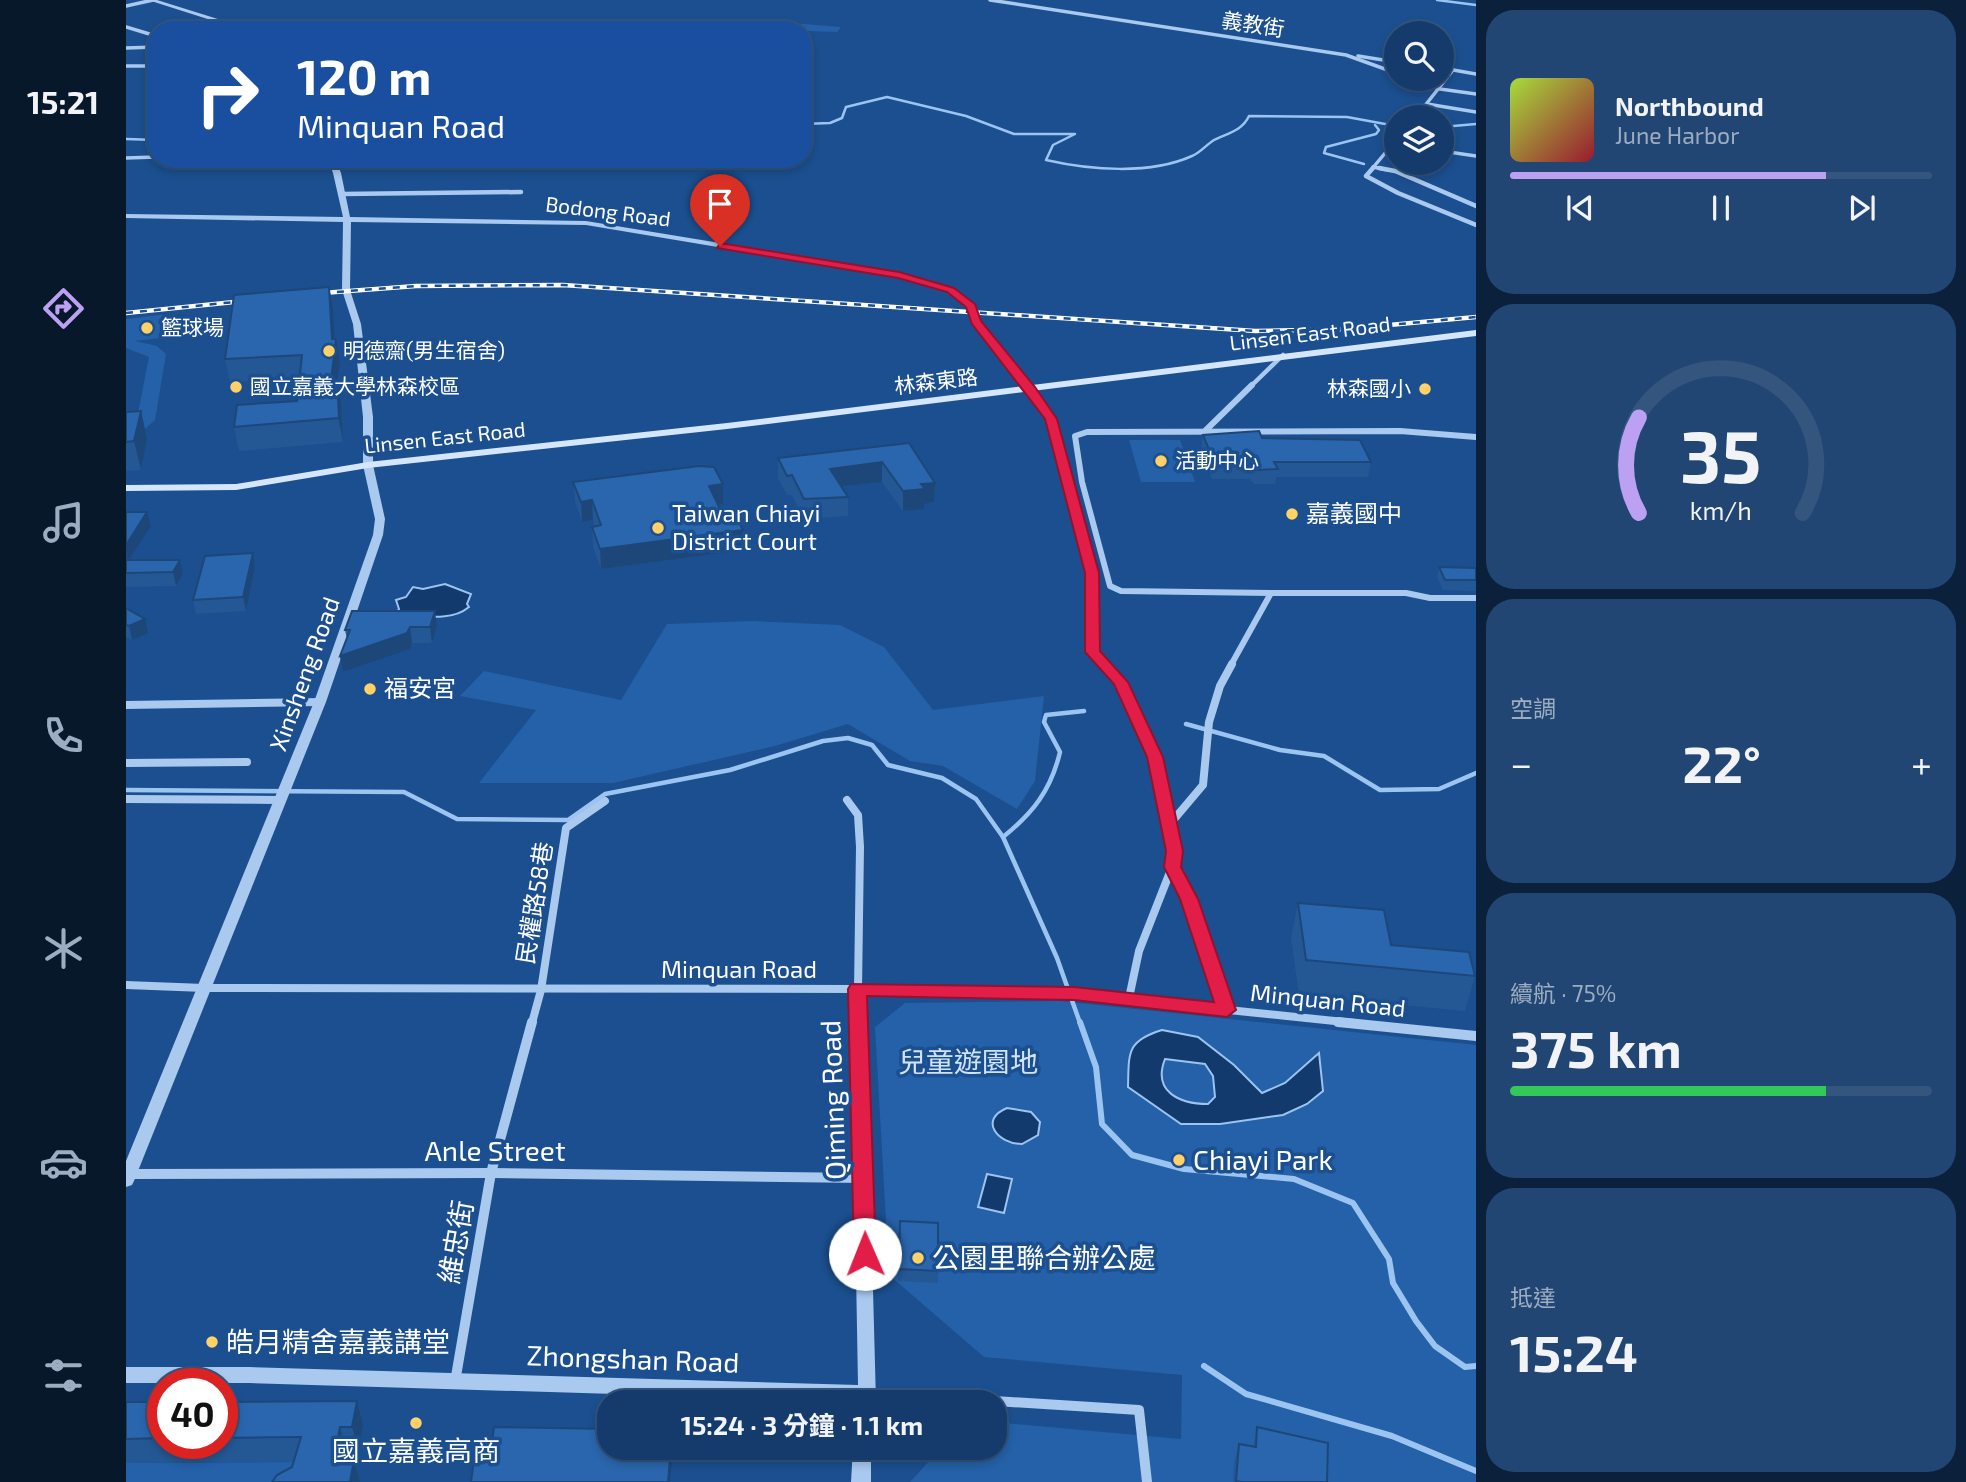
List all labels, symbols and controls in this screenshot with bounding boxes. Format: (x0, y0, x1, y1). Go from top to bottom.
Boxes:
street label: 義教街 (1220, 6, 1286, 41)
map controls (1384, 21, 1454, 175)
button: search (1384, 21, 1454, 91)
text: 120 m (297, 46, 431, 105)
icon: right (182, 49, 273, 140)
text: 15:21 (27, 82, 99, 120)
text: Northbound (1615, 90, 1764, 121)
button: layers (1384, 105, 1454, 175)
text: Minquan Road (297, 106, 505, 144)
text: June Harbor (1615, 121, 1739, 149)
pin (690, 174, 750, 246)
icon: arrive (701, 185, 739, 223)
icon: previous (1561, 189, 1599, 227)
icon: pause (1702, 189, 1740, 227)
icon: next (1843, 189, 1881, 227)
street label: Bodong Road (544, 190, 672, 231)
icon: directions (39, 284, 88, 333)
street label: Linsen East Road (1228, 310, 1392, 355)
place label: 籃球場 (161, 314, 224, 339)
marker: 籃球場 (139, 320, 155, 336)
place label: 明德齋(男生宿舍) (343, 337, 505, 362)
marker: 明德齋(男生宿舍) (321, 343, 337, 359)
street label: 林森東路 (893, 363, 979, 398)
place label: 國立嘉義大學林森校區 (250, 373, 460, 398)
place label: 林森國小 (1327, 375, 1411, 400)
marker: 國立嘉義大學林森校區 (228, 379, 244, 395)
marker: 林森國小 (1417, 381, 1433, 397)
text: 35 (1680, 410, 1762, 498)
street label: Linsen East Road (363, 416, 527, 457)
place label: 活動中心 (1175, 447, 1259, 472)
marker: 活動中心 (1153, 453, 1169, 469)
text: km/h (1690, 494, 1752, 524)
icon: music (39, 498, 88, 547)
place label: Taiwan Chiayi District Court (672, 498, 820, 555)
place label: 嘉義國中 (1306, 498, 1402, 527)
marker: 嘉義國中 (1284, 506, 1300, 522)
marker: Taiwan Chiayi District Court (650, 520, 666, 536)
street label: Xinsheng Road (262, 593, 345, 754)
place label: 福安宮 (384, 673, 456, 702)
marker: 福安宮 (362, 681, 378, 697)
text: 空調 (1510, 694, 1556, 722)
icon: phone (39, 711, 88, 760)
text: 22° (1682, 731, 1761, 793)
text: − (1510, 740, 1532, 786)
text: + (1911, 740, 1932, 786)
street label: 民權路58巷 (510, 840, 557, 966)
icon: climate (39, 924, 88, 973)
street label: Minquan Road (661, 954, 817, 983)
street label: Minquan Road (1249, 977, 1407, 1022)
text: 續航 · 75% (1510, 979, 1616, 1007)
text: 375 km (1510, 1016, 1682, 1078)
street label: Qiming Road (812, 1020, 852, 1180)
park label: 兒童遊園地 (898, 1044, 1038, 1078)
street label: Anle Street (424, 1133, 566, 1167)
icon: car (39, 1138, 88, 1187)
place label: Chiayi Park (1193, 1142, 1333, 1176)
marker: Chiayi Park (1171, 1152, 1187, 1168)
street label: 維忠街 (431, 1198, 479, 1286)
position arrow (828, 1217, 902, 1291)
place label: 公園里聯合辦公處 (932, 1240, 1156, 1274)
marker: 公園里聯合辦公處 (910, 1250, 926, 1266)
text: 抵達 (1510, 1283, 1556, 1311)
text: 15:24 (1510, 1320, 1638, 1382)
place label: 皓月精舍嘉義講堂 (226, 1324, 450, 1358)
marker: 皓月精舍嘉義講堂 (204, 1334, 220, 1350)
street label: Zhongshan Road (526, 1337, 740, 1379)
icon: filters (39, 1351, 88, 1400)
speed limit sign: 40 (147, 1368, 238, 1459)
text: 15:24 · 3 分鐘 · 1.1 km (681, 1409, 923, 1440)
marker: 國立嘉義高商 (408, 1415, 424, 1431)
place label: 國立嘉義高商 (332, 1433, 500, 1467)

